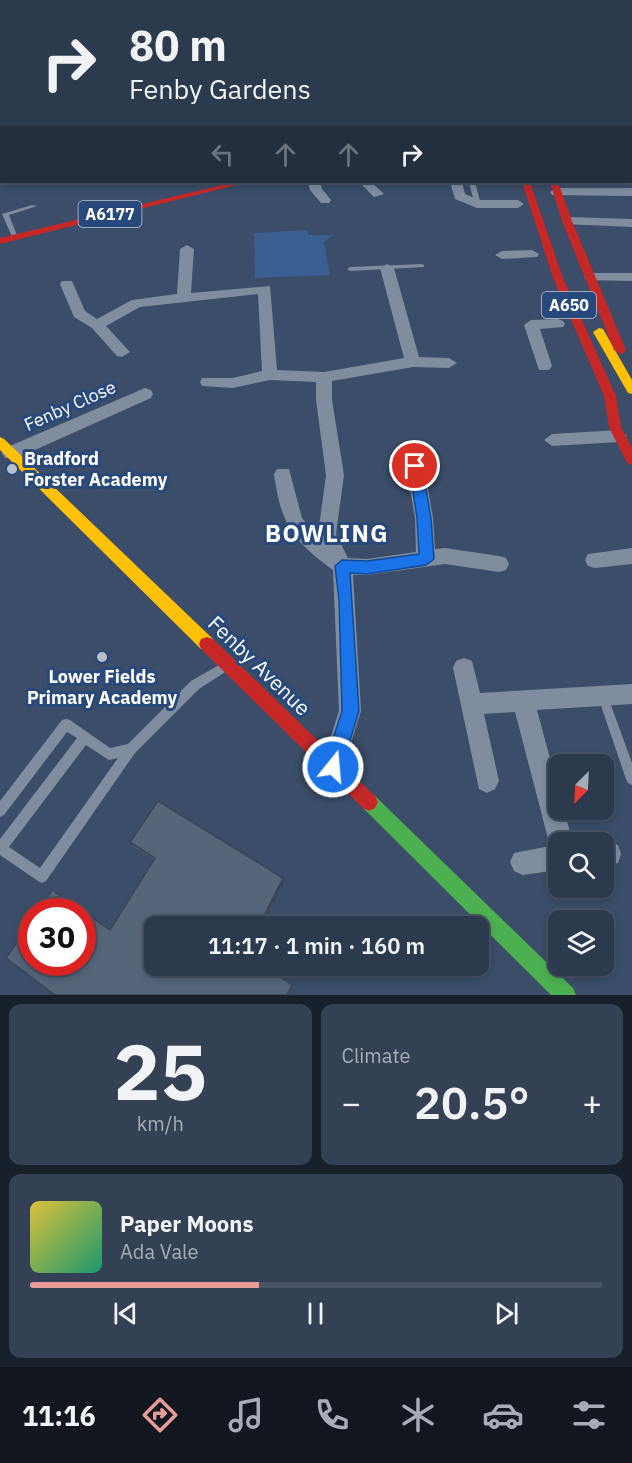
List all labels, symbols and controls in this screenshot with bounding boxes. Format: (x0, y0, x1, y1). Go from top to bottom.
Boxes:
text: 80 m (129, 18, 227, 73)
icon: right (30, 24, 108, 102)
text: Fenby Gardens (129, 71, 311, 106)
icon: left (206, 138, 239, 171)
icon: ahead (269, 138, 302, 171)
icon: ahead (332, 138, 365, 171)
icon: right (395, 138, 428, 171)
road number: A6177 (78, 201, 142, 227)
road number: A650 (542, 292, 596, 318)
street label: Fenby Close (20, 375, 119, 436)
pin (389, 440, 440, 491)
place label: Bradford Forster Academy (24, 447, 168, 491)
icon: arrive (398, 449, 431, 482)
marker: Bradford Forster Academy (5, 462, 19, 476)
district label: BOWLING (265, 517, 389, 549)
street label: Fenby Avenue (202, 609, 317, 721)
marker: Lower Fields Primary Academy (95, 650, 109, 664)
place label: Lower Fields Primary Academy (27, 665, 177, 709)
position arrow (301, 735, 365, 799)
north arrow (548, 754, 614, 820)
map controls (548, 754, 614, 976)
button: search (548, 832, 614, 898)
speed limit sign: 30 (18, 898, 96, 976)
button: layers (548, 910, 614, 976)
text: 11:17 · 1 min · 160 m (208, 931, 425, 960)
text: 25 (113, 1020, 207, 1121)
text: Climate (342, 1042, 410, 1069)
text: 20.5° (414, 1073, 530, 1131)
text: − (342, 1081, 361, 1124)
text: + (582, 1081, 602, 1124)
text: km/h (137, 1110, 184, 1137)
text: Paper Moons (120, 1209, 253, 1238)
text: Ada Vale (120, 1238, 199, 1265)
icon: previous (109, 1297, 142, 1330)
icon: pause (299, 1297, 332, 1330)
icon: next (490, 1297, 523, 1330)
icon: directions (139, 1394, 181, 1436)
icon: music (225, 1394, 267, 1436)
icon: phone (311, 1394, 353, 1436)
icon: climate (397, 1394, 439, 1436)
icon: car (482, 1394, 524, 1436)
icon: filters (568, 1394, 610, 1436)
text: 11:16 (22, 1398, 96, 1433)

